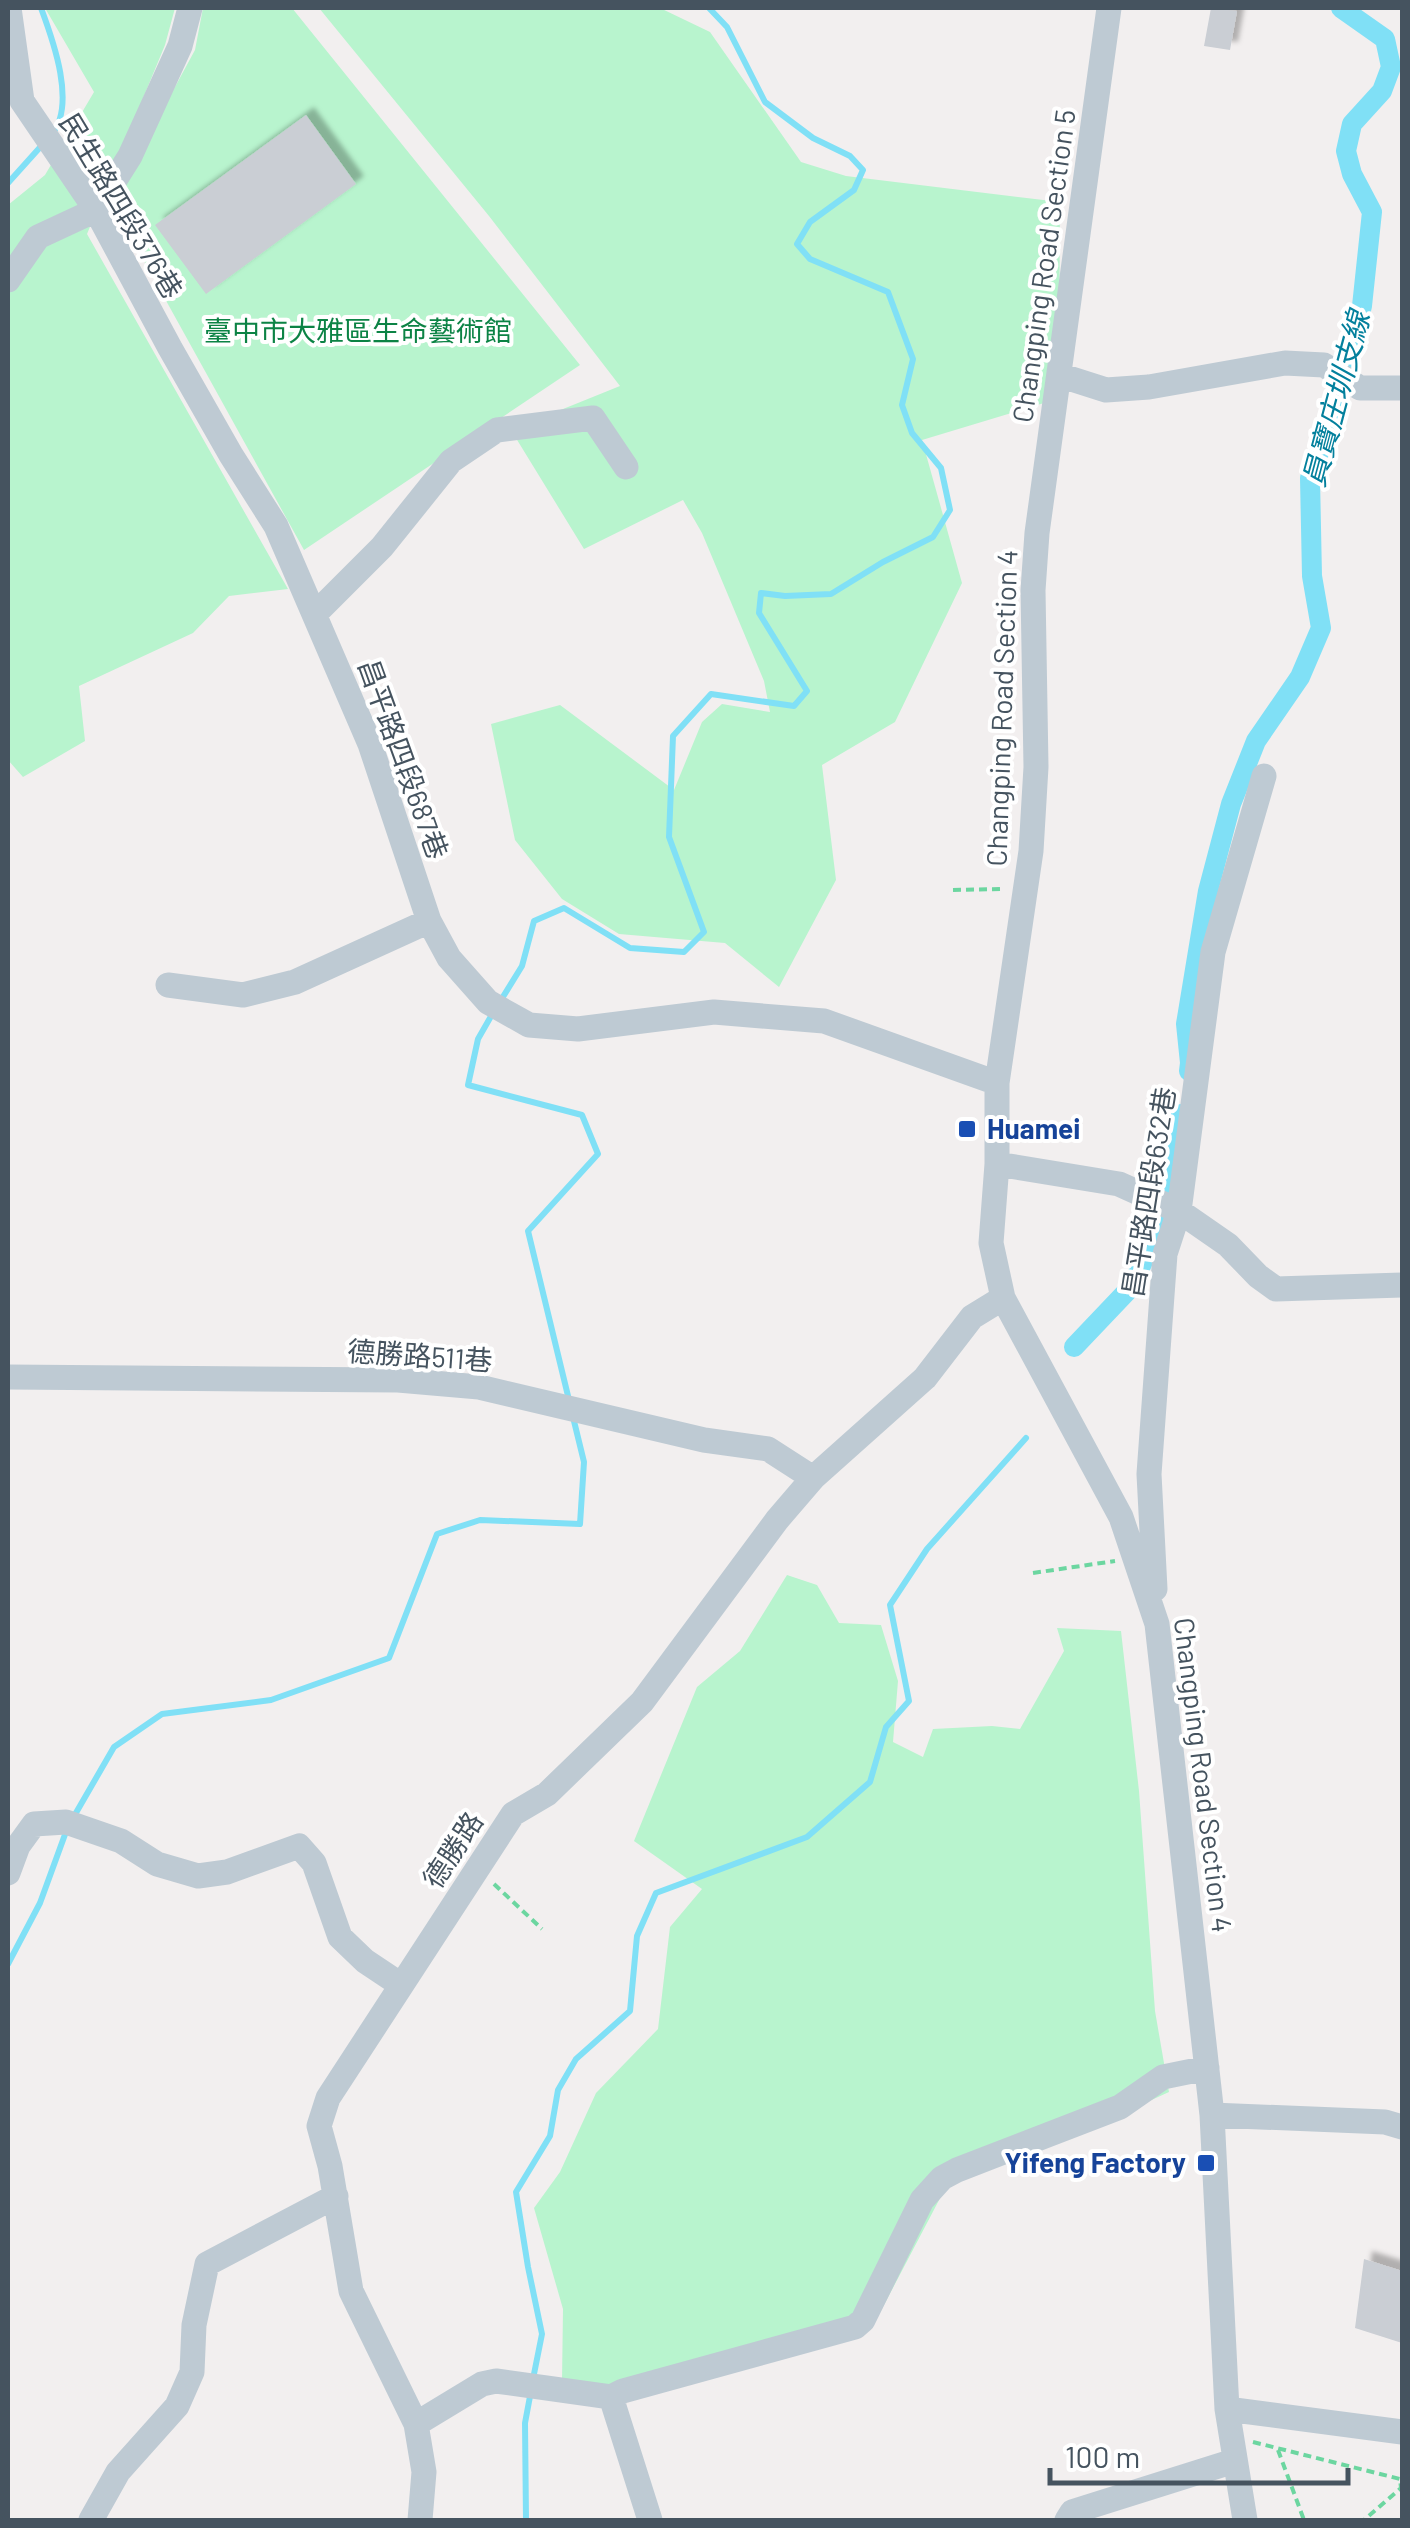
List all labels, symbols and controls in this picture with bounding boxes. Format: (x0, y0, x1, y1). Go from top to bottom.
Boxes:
street label: 民生路四段376巷 (53, 107, 191, 304)
street label: Changping Road Section 5 (1004, 107, 1082, 425)
water label: 員寶庄圳支線 (1294, 304, 1377, 490)
park label: 臺中市大雅區生命藝術館 (204, 313, 512, 347)
street label: Changping Road Section 4 (978, 549, 1024, 867)
street label: 昌平路四段687巷 (352, 654, 456, 863)
street label: 昌平路四段632巷 (1115, 1085, 1181, 1299)
place label: Huamei (987, 1111, 1080, 1145)
marker: Huamei (956, 1118, 978, 1140)
street label: 德勝路511巷 (346, 1333, 494, 1377)
street label: Changping Road Section 4 (1168, 1616, 1240, 1934)
street label: 德勝路 (415, 1805, 489, 1894)
place label: Yifeng Factory (1005, 2145, 1186, 2179)
marker: Yifeng Factory (1195, 2152, 1217, 2174)
scale bar (1050, 2423, 1348, 2485)
text: 100 m (1065, 2438, 1140, 2474)

